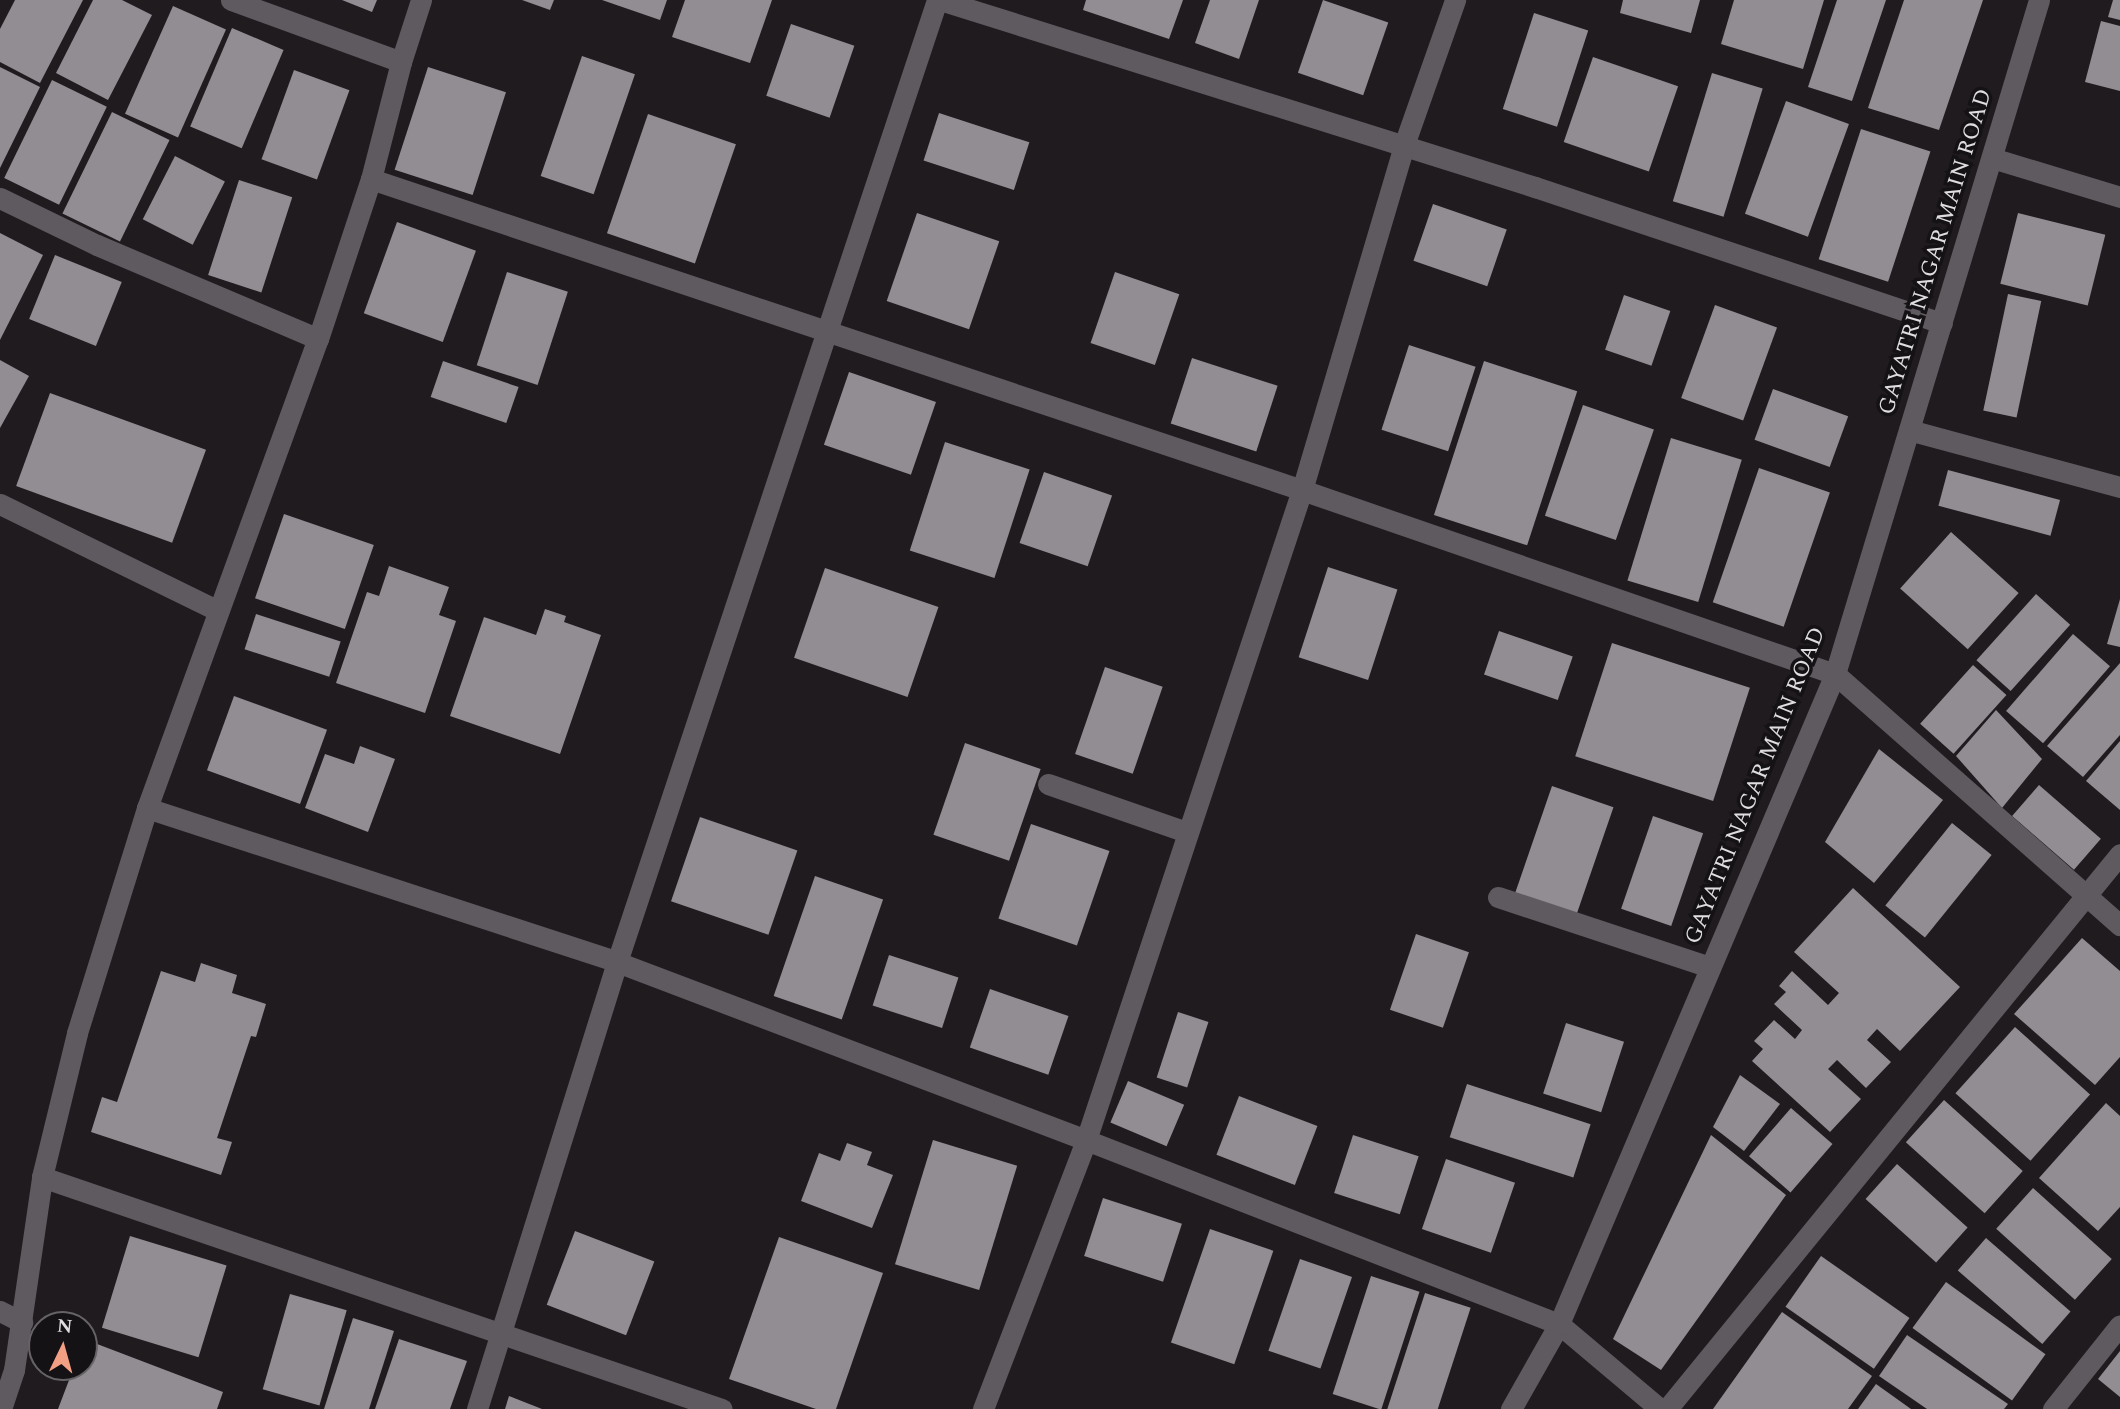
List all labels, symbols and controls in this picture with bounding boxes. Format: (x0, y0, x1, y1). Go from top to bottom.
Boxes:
street label: GAYATRI NAGAR MAIN ROAD (1873, 86, 1999, 418)
street label: GAYATRI NAGAR MAIN ROAD (1680, 623, 1832, 949)
north arrow (28, 1311, 98, 1381)
text: N (56, 1311, 74, 1342)

